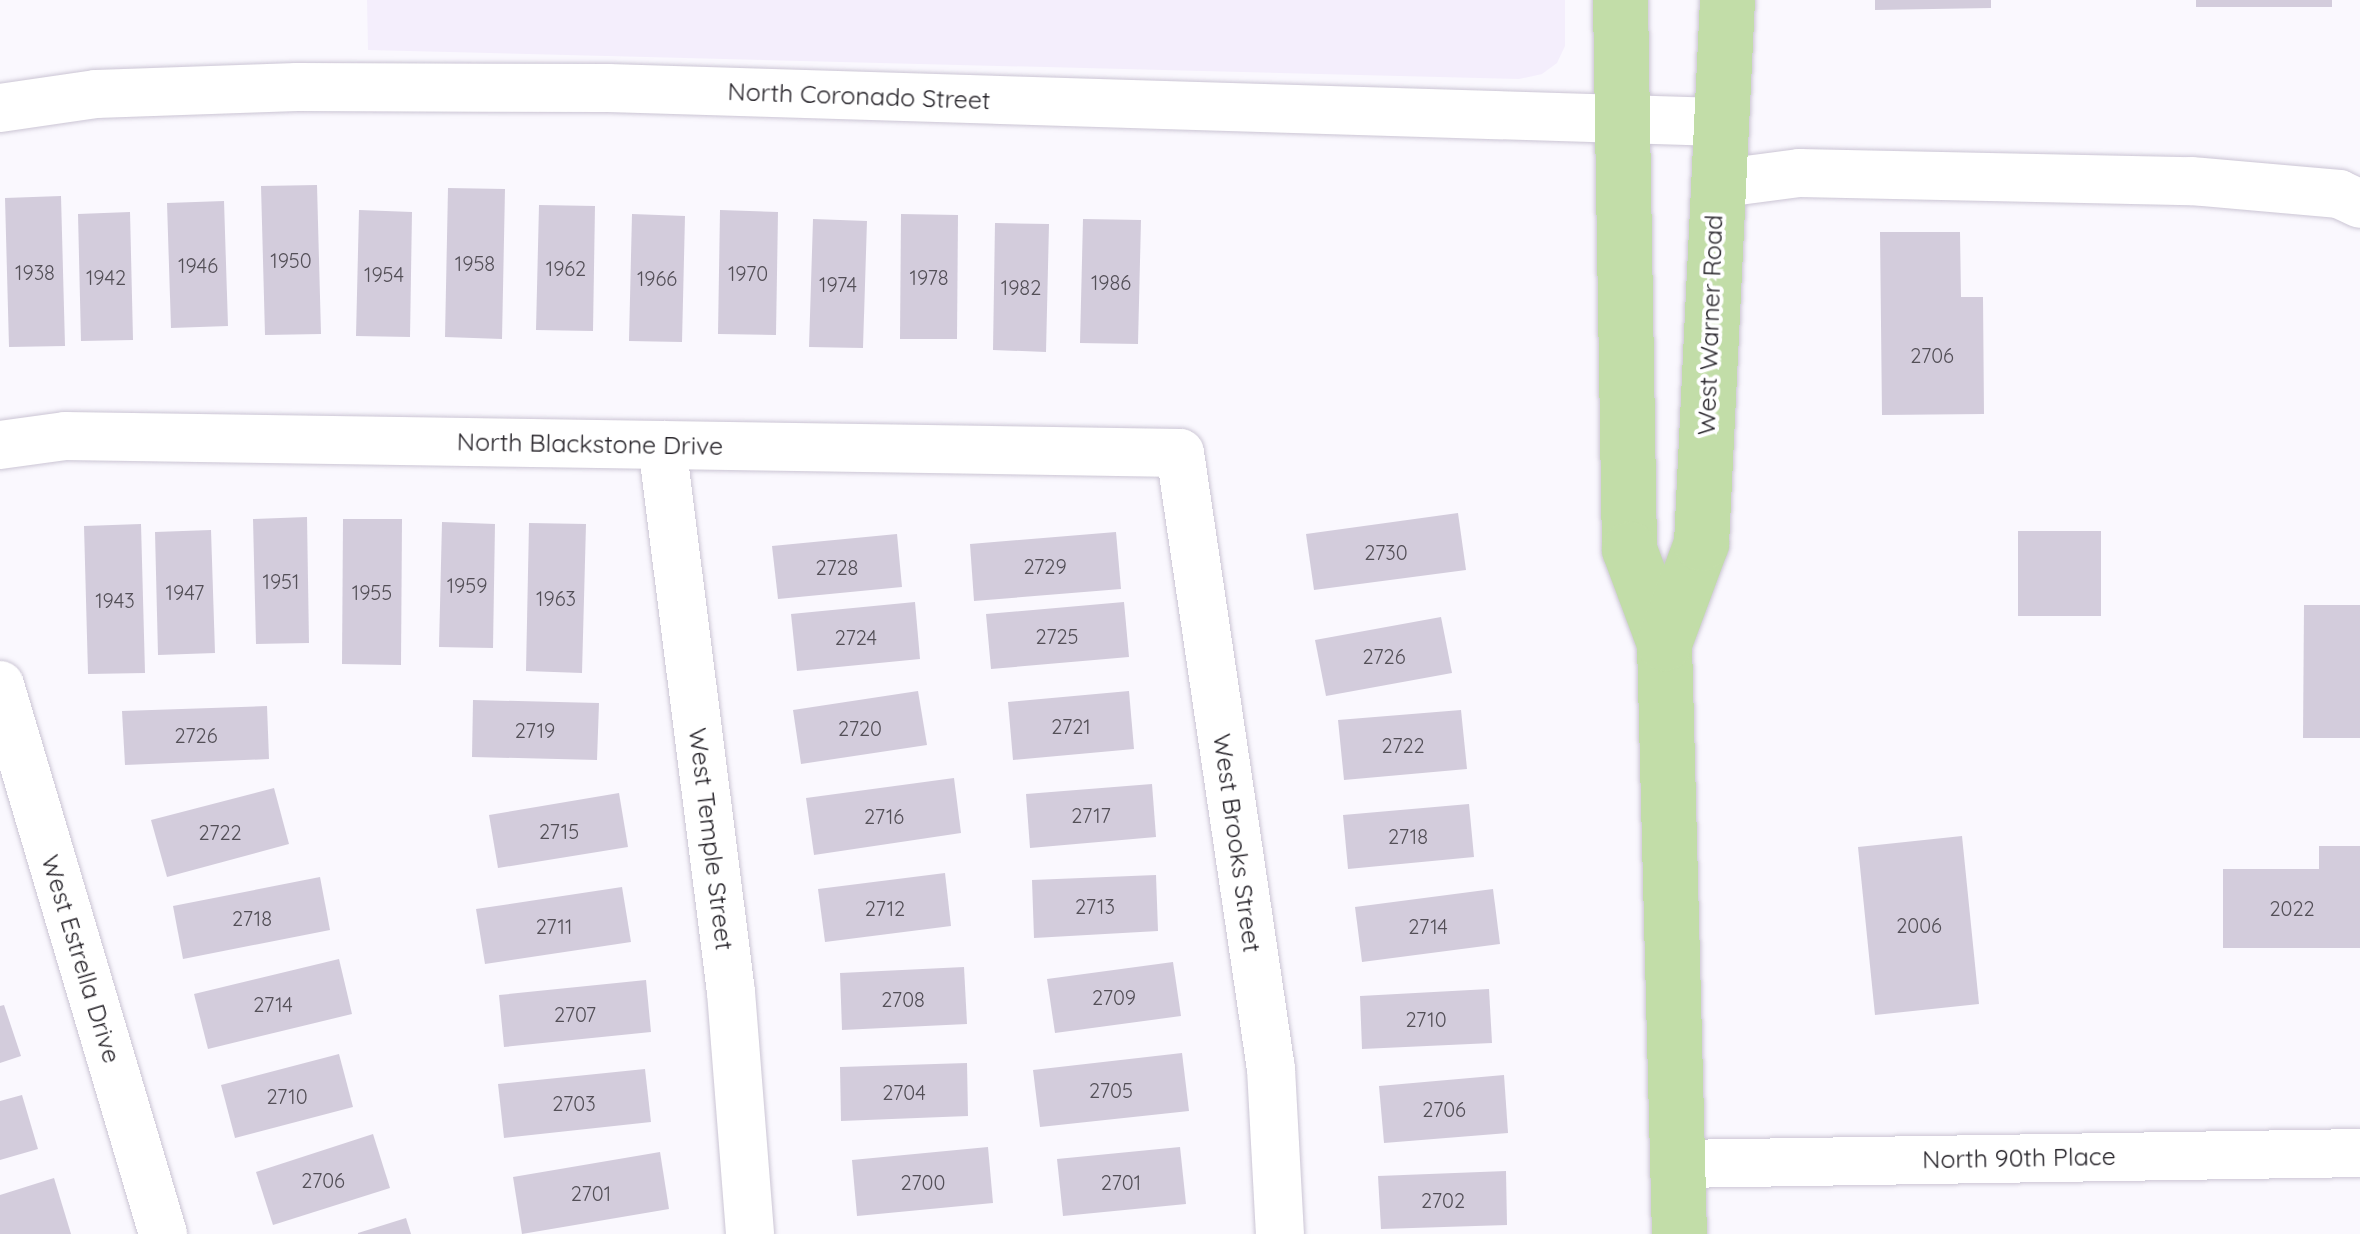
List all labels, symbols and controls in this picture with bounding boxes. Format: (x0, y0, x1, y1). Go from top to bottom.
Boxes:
street label: North Coronado Street (727, 76, 991, 116)
street label: West Warner Road (1691, 214, 1729, 436)
house number: 1950 (270, 248, 312, 272)
house number: 1958 (455, 251, 495, 275)
house number: 1946 (178, 253, 218, 277)
house number: 1962 (546, 256, 586, 280)
house number: 1938 (15, 260, 55, 284)
house number: 1970 (728, 261, 768, 285)
house number: 1954 (364, 262, 404, 286)
house number: 1942 (86, 265, 126, 289)
house number: 1978 (909, 265, 949, 289)
house number: 1966 (637, 266, 677, 290)
house number: 1986 (1091, 270, 1131, 294)
house number: 1974 (819, 272, 857, 296)
house number: 1982 (1001, 275, 1041, 299)
house number: 2706 (1910, 343, 1954, 367)
street label: North Blackstone Drive (457, 427, 723, 461)
house number: 2730 (1364, 540, 1408, 564)
house number: 2729 (1023, 554, 1067, 578)
house number: 2728 (816, 555, 858, 579)
house number: 1951 (263, 569, 299, 593)
house number: 1959 (447, 573, 487, 597)
house number: 1947 (166, 580, 204, 604)
house number: 1955 (352, 580, 392, 604)
house number: 1963 (536, 586, 576, 610)
house number: 1943 (95, 588, 135, 612)
house number: 2725 (1036, 624, 1078, 648)
house number: 2724 (835, 625, 877, 649)
house number: 2726 (1363, 644, 1405, 668)
house number: 2721 (1051, 714, 1091, 738)
house number: 2720 (838, 716, 882, 740)
house number: 2719 (515, 718, 555, 742)
house number: 2726 (175, 723, 217, 747)
street label: West Temple Street (682, 726, 740, 952)
street label: West Brooks Street (1207, 732, 1267, 954)
house number: 2722 (1381, 733, 1425, 757)
house number: 2717 (1071, 803, 1111, 827)
house number: 2716 (864, 804, 904, 828)
house number: 2715 (539, 819, 579, 843)
house number: 2722 (198, 820, 242, 844)
house number: 2718 (1388, 824, 1428, 848)
street label: West Estrella Drive (35, 851, 127, 1067)
house number: 2713 (1075, 894, 1115, 918)
house number: 2712 (865, 896, 905, 920)
house number: 2022 (2269, 896, 2315, 920)
house number: 2718 (232, 906, 272, 930)
house number: 2006 (1896, 913, 1942, 937)
house number: 2711 (536, 914, 572, 938)
house number: 2714 (1408, 914, 1448, 938)
house number: 2709 (1092, 985, 1136, 1009)
house number: 2708 (881, 987, 925, 1011)
house number: 2714 (253, 992, 293, 1016)
house number: 2707 (554, 1002, 596, 1026)
house number: 2710 (1405, 1007, 1447, 1031)
house number: 2705 (1089, 1078, 1133, 1102)
house number: 2704 (882, 1080, 926, 1104)
house number: 2710 (266, 1084, 308, 1108)
house number: 2703 (552, 1091, 596, 1115)
house number: 2706 (1422, 1097, 1466, 1121)
street label: North 90th Place (1922, 1141, 2116, 1175)
house number: 2706 (301, 1168, 345, 1192)
house number: 2700 (901, 1170, 945, 1194)
house number: 2701 (1101, 1170, 1141, 1194)
house number: 2701 (571, 1181, 611, 1205)
house number: 2702 (1421, 1188, 1465, 1212)

